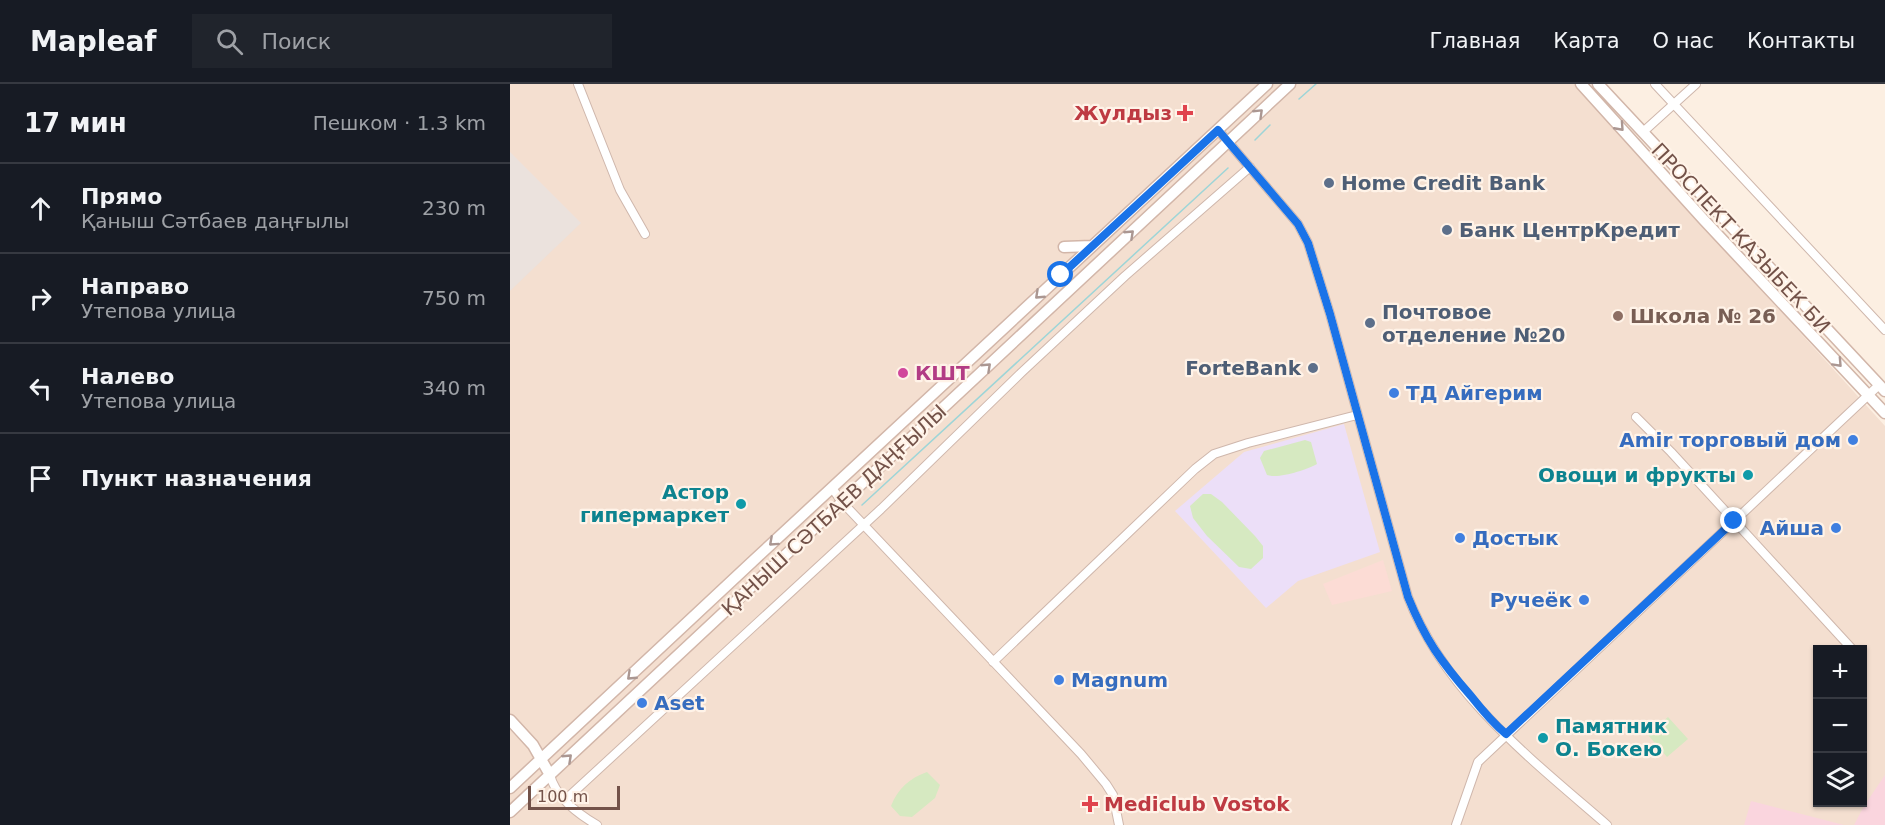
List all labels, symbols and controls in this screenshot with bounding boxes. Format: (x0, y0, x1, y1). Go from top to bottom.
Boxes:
search box (192, 14, 612, 68)
text: Mapleaf (30, 25, 156, 58)
icon: search (213, 25, 246, 58)
text: Поиск (261, 29, 331, 54)
text: Главная (1430, 29, 1520, 53)
text: Карта (1553, 29, 1620, 53)
text: О нас (1653, 29, 1714, 53)
text: Контакты (1747, 29, 1855, 53)
place label: Жулдыз (1074, 101, 1172, 125)
marker: Жулдыз (1176, 104, 1194, 122)
text: 17 мин (24, 108, 127, 138)
one-way arrow (1252, 109, 1262, 120)
text: Пешком · 1.3 km (313, 111, 486, 135)
one-way arrow (1613, 121, 1624, 131)
street label: ПРОСПЕКТ КАЗЫБЕК БИ (1647, 138, 1835, 338)
place label: Home Credit Bank (1341, 171, 1546, 195)
marker: Home Credit Bank (1322, 176, 1336, 190)
text: Прямо (81, 184, 162, 209)
icon: ahead (24, 192, 57, 225)
text: 230 m (422, 196, 486, 220)
text: Қаныш Сәтбаев даңғылы (81, 209, 349, 233)
place label: Банк ЦентрКредит (1459, 218, 1680, 242)
marker: Банк ЦентрКредит (1440, 223, 1454, 237)
one-way arrow (1123, 230, 1134, 241)
route start (1047, 261, 1073, 287)
text: Направо (81, 274, 189, 299)
icon: right (24, 282, 57, 315)
text: 750 m (422, 286, 486, 310)
one-way arrow (1036, 288, 1046, 299)
text: Утепова улица (81, 299, 236, 323)
place label: Почтовое отделение №20 (1382, 300, 1566, 347)
place label: Школа № 26 (1630, 304, 1776, 328)
marker: Школа № 26 (1611, 309, 1625, 323)
marker: Почтовое отделение №20 (1363, 316, 1377, 330)
place label: ForteBank (1185, 356, 1302, 380)
one-way arrow (1831, 356, 1842, 367)
place label: КШТ (915, 361, 970, 385)
marker: ForteBank (1306, 361, 1320, 375)
one-way arrow (980, 363, 991, 374)
text: Налево (81, 364, 174, 389)
marker: КШТ (896, 366, 910, 380)
icon: left (24, 372, 57, 405)
text: 340 m (422, 376, 486, 400)
place label: ТД Айгерим (1406, 381, 1543, 405)
marker: ТД Айгерим (1387, 386, 1401, 400)
text: Утепова улица (81, 389, 236, 413)
street label: ҚАНЫШ СӘТБАЕВ ДАҢҒЫЛЫ (717, 399, 951, 621)
place label: Amir торговый дом (1619, 428, 1841, 452)
marker: Amir торговый дом (1846, 433, 1860, 447)
icon: arrive (24, 462, 57, 495)
place label: Овощи и фрукты (1538, 463, 1736, 487)
text: Пункт назначения (81, 466, 312, 491)
marker: Овощи и фрукты (1741, 468, 1755, 482)
place label: Астор гипермаркет (580, 480, 729, 527)
marker: Астор гипермаркет (734, 497, 748, 511)
route end (1720, 507, 1746, 533)
place label: Айша (1760, 516, 1824, 540)
marker: Айша (1829, 521, 1843, 535)
place label: Достык (1472, 526, 1559, 550)
marker: Достык (1453, 531, 1467, 545)
one-way arrow (769, 535, 780, 546)
place label: Ручеёк (1490, 588, 1572, 612)
marker: Ручеёк (1577, 593, 1591, 607)
map controls (1813, 645, 1867, 807)
button: + (1813, 645, 1867, 699)
one-way arrow (627, 668, 638, 679)
place label: Magnum (1071, 668, 1168, 692)
marker: Magnum (1052, 673, 1066, 687)
place label: Aset (654, 691, 705, 715)
marker: Aset (635, 696, 649, 710)
button: − (1813, 699, 1867, 753)
place label: Памятник О. Бокею (1555, 714, 1668, 761)
marker: Памятник О. Бокею (1536, 731, 1550, 745)
button: layers (1813, 753, 1867, 807)
one-way arrow (562, 754, 572, 765)
scale bar (528, 783, 620, 810)
text: 100 m (537, 787, 588, 806)
place label: Mediclub Vostok (1104, 792, 1290, 816)
marker: Mediclub Vostok (1081, 795, 1099, 813)

